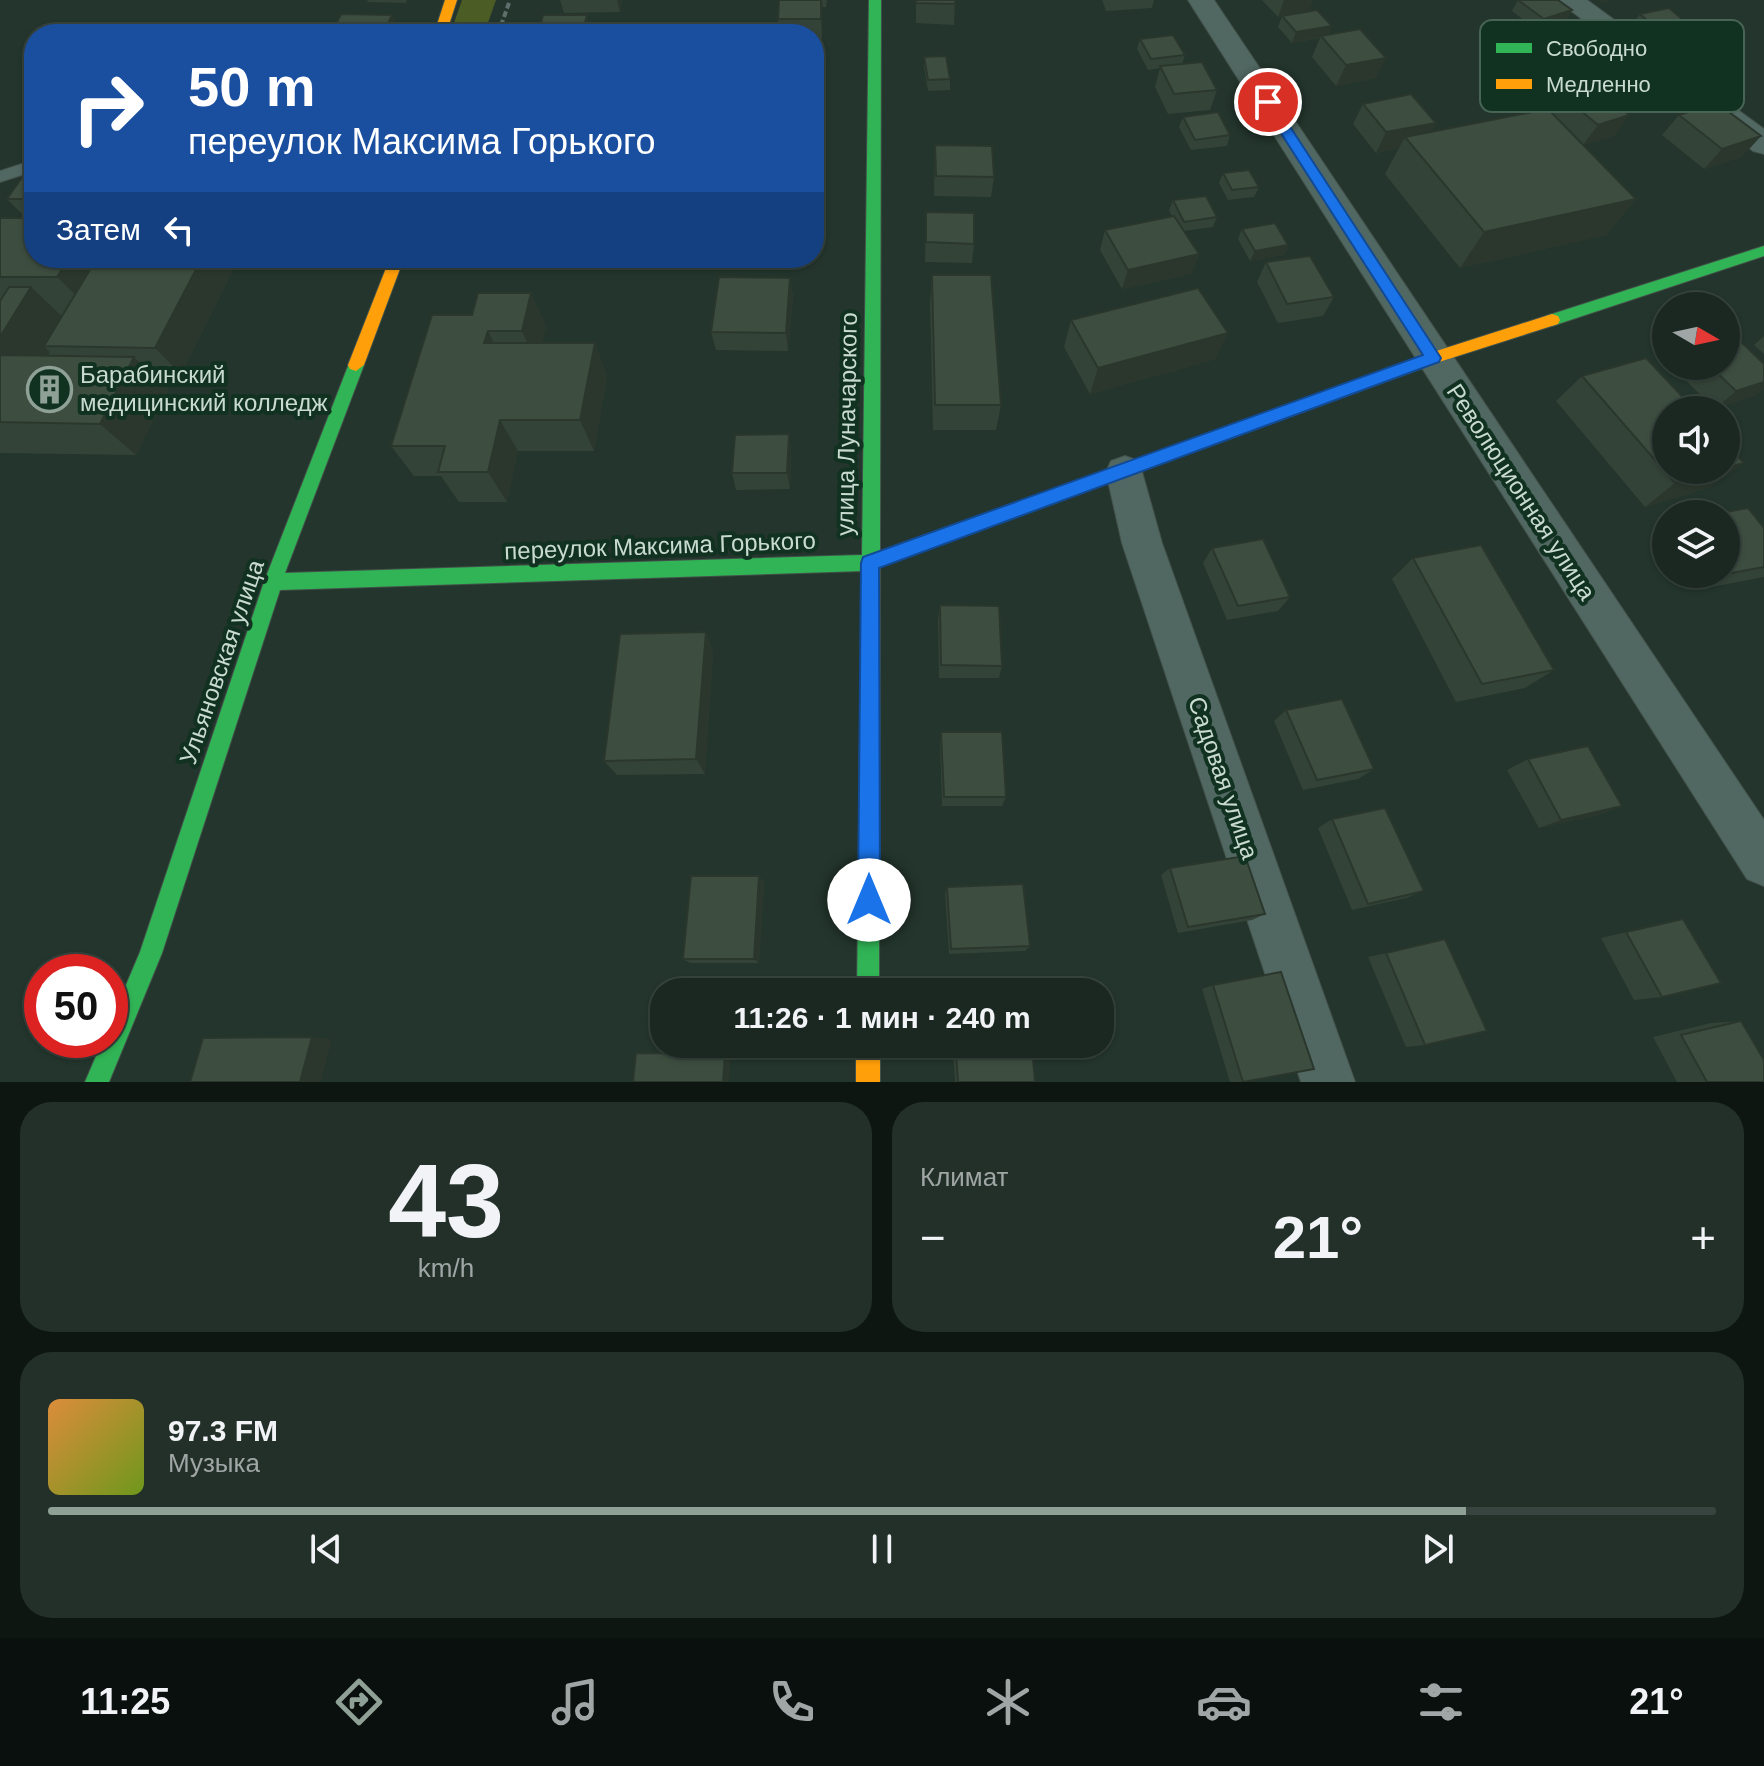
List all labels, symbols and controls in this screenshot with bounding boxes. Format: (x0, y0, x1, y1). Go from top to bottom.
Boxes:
legend (1480, 20, 1744, 112)
text: Свободно (1546, 36, 1647, 61)
text: 50 m (188, 55, 316, 118)
icon: right (56, 56, 160, 160)
pin (1234, 68, 1302, 136)
text: Медленно (1546, 72, 1651, 97)
icon: arrive (1246, 80, 1290, 124)
text: переулок Максима Горького (188, 121, 655, 162)
icon: left (157, 208, 201, 252)
text: Затем (56, 213, 141, 246)
north arrow (1652, 292, 1740, 380)
map controls (1652, 292, 1740, 588)
street label: улица Луначарского (831, 312, 862, 536)
place label: Барабинский медицинский колледж (80, 361, 328, 416)
building icon: Барабинский медицинский колледж (25, 365, 73, 413)
street label: Революционная улица (1442, 379, 1602, 605)
button: sound (1652, 396, 1740, 484)
button: layers (1652, 500, 1740, 588)
street label: переулок Максима Горького (504, 527, 816, 564)
street label: Ульяновская улица (174, 556, 269, 768)
street label: Садовая улица (1183, 693, 1264, 863)
position arrow (827, 858, 911, 942)
speed limit sign: 50 (24, 954, 128, 1058)
text: 11:26 · 1 мин · 240 m (733, 1001, 1031, 1034)
text: 43 (388, 1143, 504, 1259)
text: Климат (920, 1162, 1009, 1192)
text: 21° (1273, 1204, 1363, 1271)
text: − (920, 1213, 946, 1262)
text: + (1690, 1213, 1716, 1262)
text: km/h (418, 1253, 474, 1283)
text: 97.3 FM (168, 1414, 278, 1447)
text: Музыка (168, 1448, 260, 1478)
icon: previous (304, 1527, 348, 1571)
icon: pause (860, 1527, 904, 1571)
icon: next (1416, 1527, 1460, 1571)
icon: directions (331, 1674, 387, 1730)
icon: music (547, 1674, 603, 1730)
icon: phone (764, 1674, 820, 1730)
icon: climate (980, 1674, 1036, 1730)
icon: car (1196, 1674, 1252, 1730)
icon: filters (1413, 1674, 1469, 1730)
text: 11:25 (80, 1681, 170, 1722)
text: 21° (1629, 1681, 1684, 1722)

